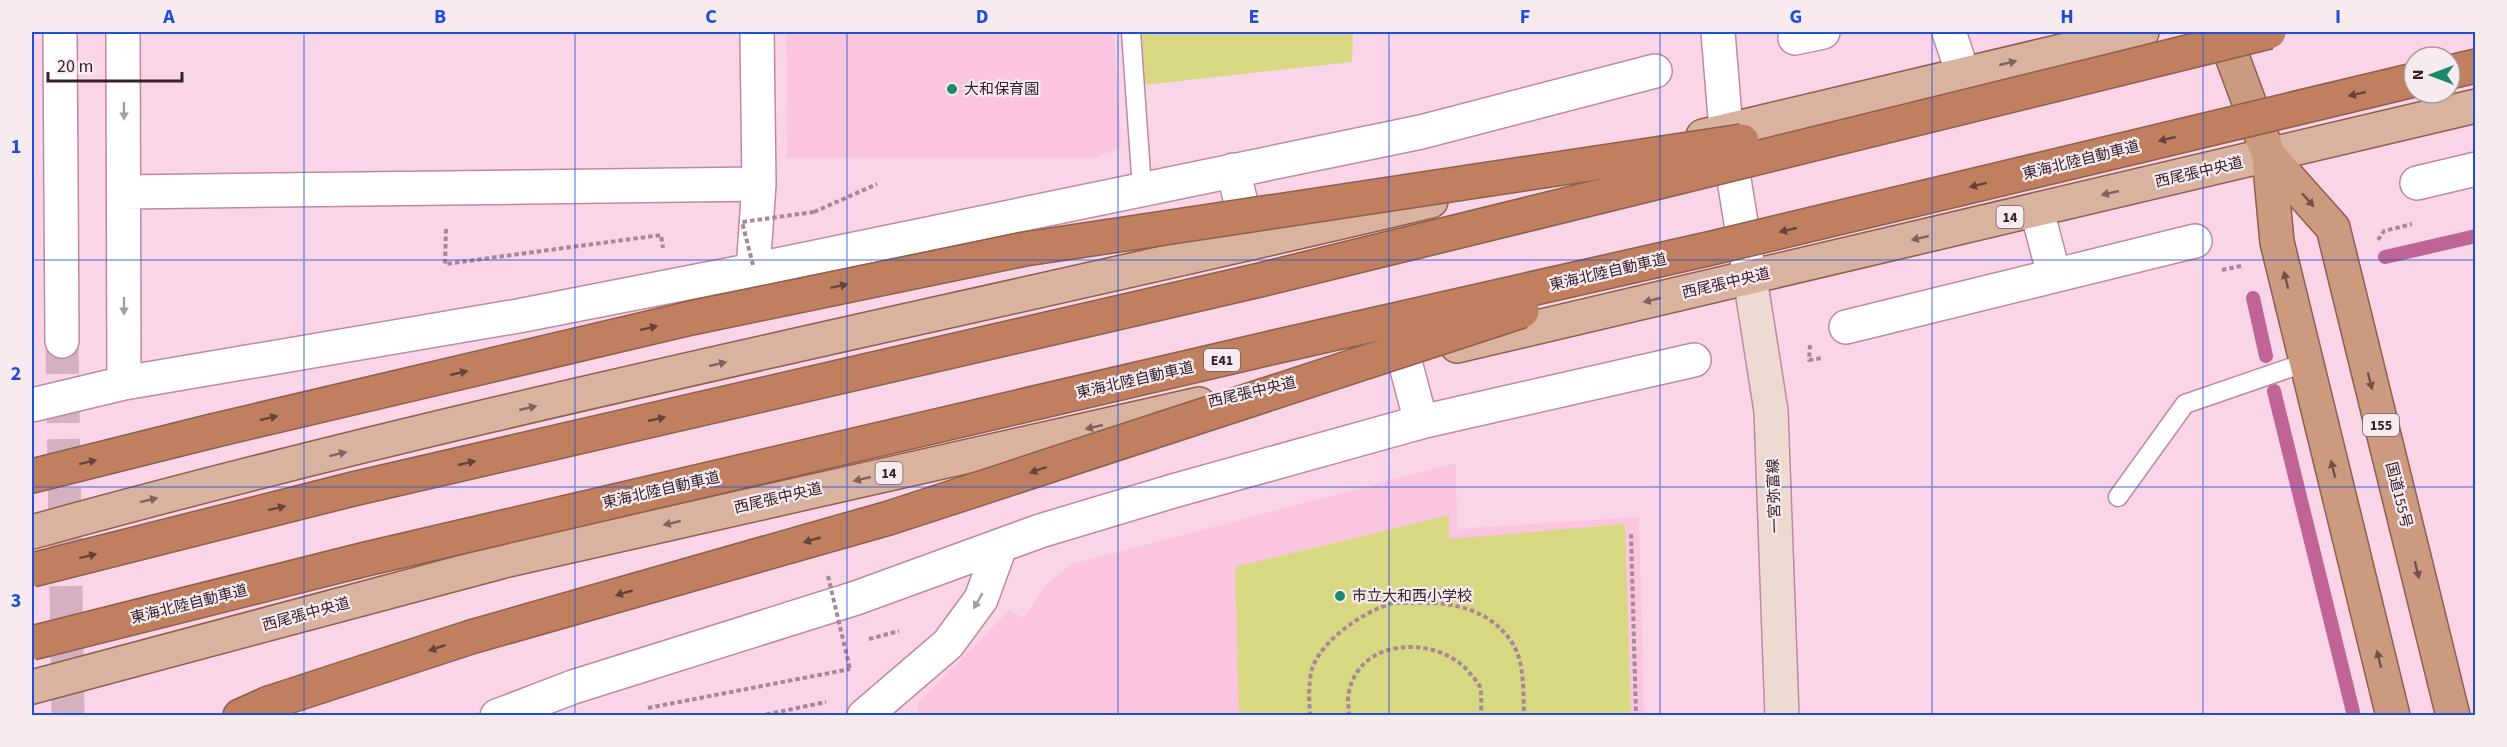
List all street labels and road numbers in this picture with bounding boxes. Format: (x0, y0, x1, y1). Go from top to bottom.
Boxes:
street label: 東海北陸自動車道 (2020, 136, 2142, 185)
street label: 西尾張中央道 (2153, 152, 2245, 193)
road number: 14 (1996, 206, 2024, 228)
street label: 東海北陸自動車道 (1547, 249, 1669, 296)
street label: 西尾張中央道 (1680, 263, 1772, 304)
road number: E41 (1204, 349, 1240, 371)
street label: 東海北陸自動車道 (1074, 357, 1196, 404)
street label: 西尾張中央道 (1206, 372, 1298, 413)
road number: 155 (2363, 414, 2399, 436)
street label: 一宮弥富線 (1763, 458, 1786, 534)
street label: 国道155号 (2380, 460, 2417, 530)
road number: 14 (876, 462, 902, 484)
street label: 東海北陸自動車道 (600, 467, 722, 514)
street label: 西尾張中央道 (732, 478, 824, 519)
street label: 東海北陸自動車道 (128, 580, 250, 629)
street label: 西尾張中央道 (260, 593, 352, 636)

